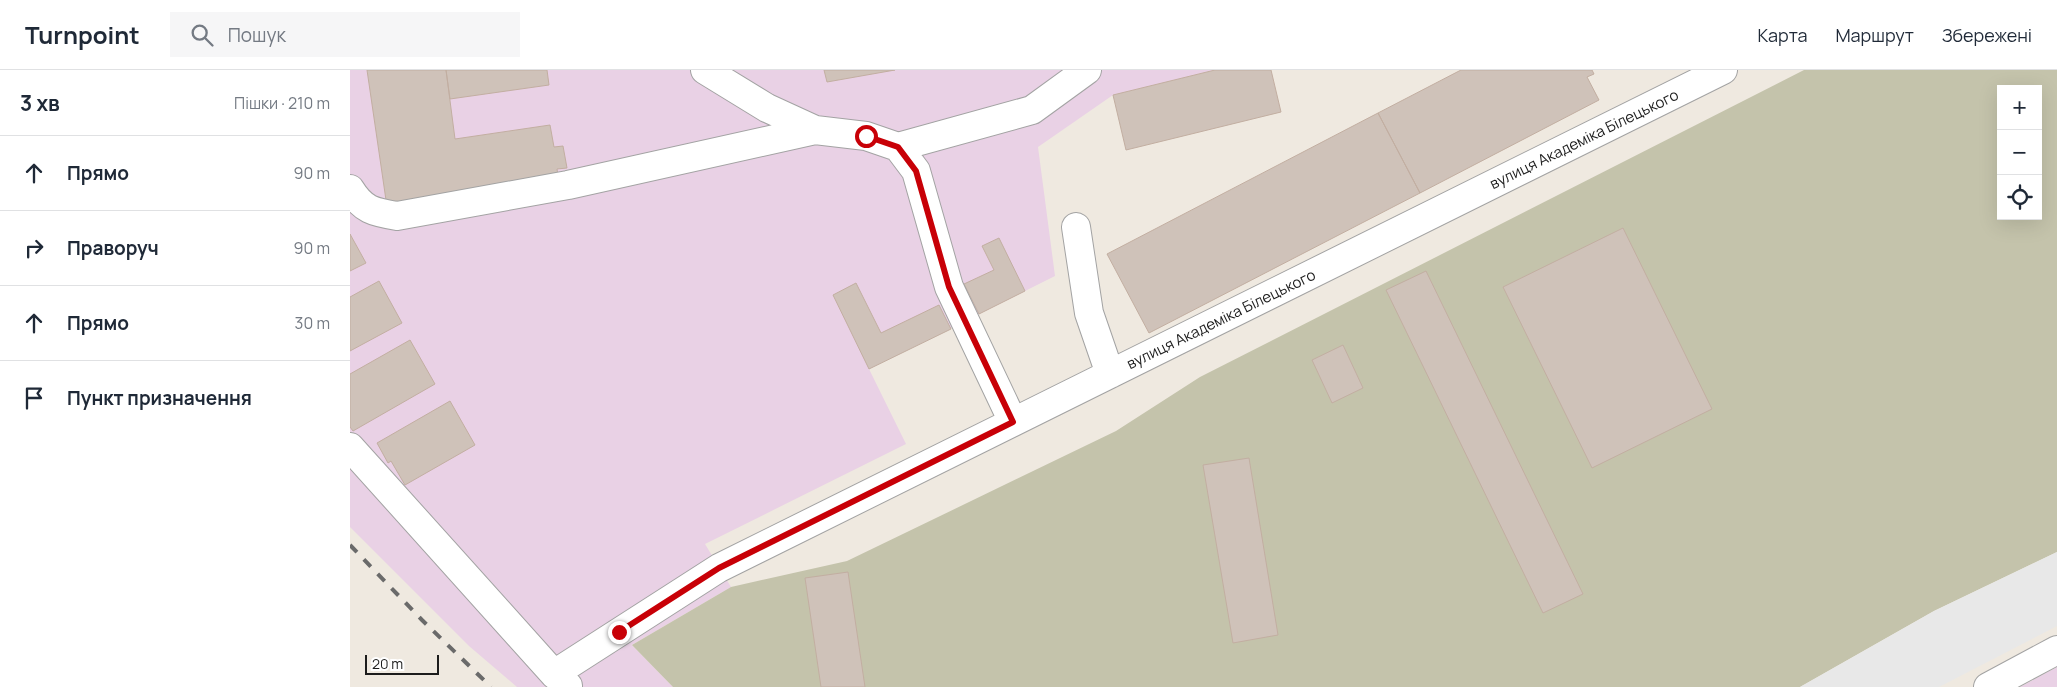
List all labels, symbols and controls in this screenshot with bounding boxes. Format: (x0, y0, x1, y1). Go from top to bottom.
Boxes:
search box (170, 12, 520, 57)
text: Turnpoint (25, 18, 140, 51)
icon: search (188, 21, 216, 49)
text: Пошук (228, 22, 286, 48)
text: Карта (1757, 23, 1807, 47)
text: Маршрут (1835, 23, 1914, 47)
text: Збережені (1942, 23, 2032, 47)
street label: вулиця Академіка Білецького (1486, 84, 1682, 194)
map controls (1997, 85, 2042, 220)
button: + (1997, 85, 2042, 130)
text: 3 хв (20, 89, 60, 117)
text: Пішки · 210 m (234, 92, 330, 114)
route start (855, 125, 878, 148)
button: − (1997, 130, 2042, 175)
icon: ahead (20, 159, 48, 187)
text: Прямо (67, 160, 129, 186)
text: 90 m (294, 162, 330, 184)
button: locate (1997, 175, 2042, 220)
icon: right (20, 234, 48, 262)
text: Праворуч (67, 235, 159, 261)
text: 90 m (294, 237, 330, 259)
street label: вулиця Академіка Білецького (1123, 264, 1319, 374)
icon: ahead (20, 309, 48, 337)
text: Прямо (67, 310, 129, 336)
text: 30 m (295, 312, 330, 334)
icon: arrive (20, 384, 48, 412)
text: Пункт призначення (67, 385, 252, 411)
route end (608, 621, 631, 644)
scale bar (365, 652, 439, 675)
text: 20 m (372, 654, 403, 673)

